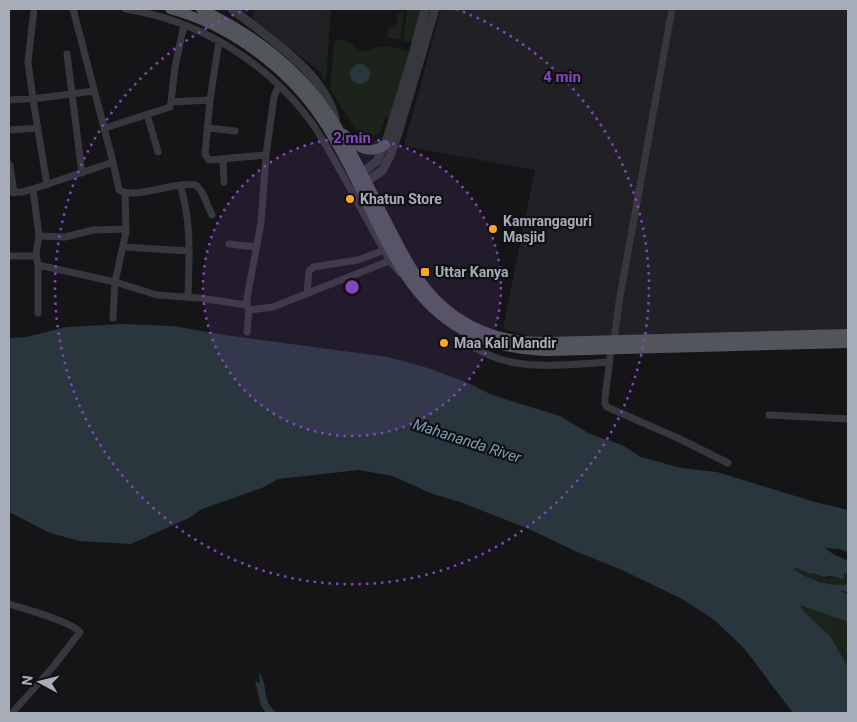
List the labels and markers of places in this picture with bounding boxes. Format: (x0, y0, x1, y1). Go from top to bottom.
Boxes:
place label: Khatun Store (360, 191, 442, 207)
marker: Khatun Store (344, 193, 356, 205)
place label: Kamrangaguri Masjid (503, 213, 592, 245)
marker: Kamrangaguri Masjid (487, 223, 499, 235)
place label: Uttar Kanya (435, 264, 509, 280)
marker: Uttar Kanya (419, 266, 431, 278)
centre of rings (343, 278, 361, 296)
place label: Maa Kali Mandir (454, 335, 556, 351)
marker: Maa Kali Mandir (438, 337, 450, 349)

